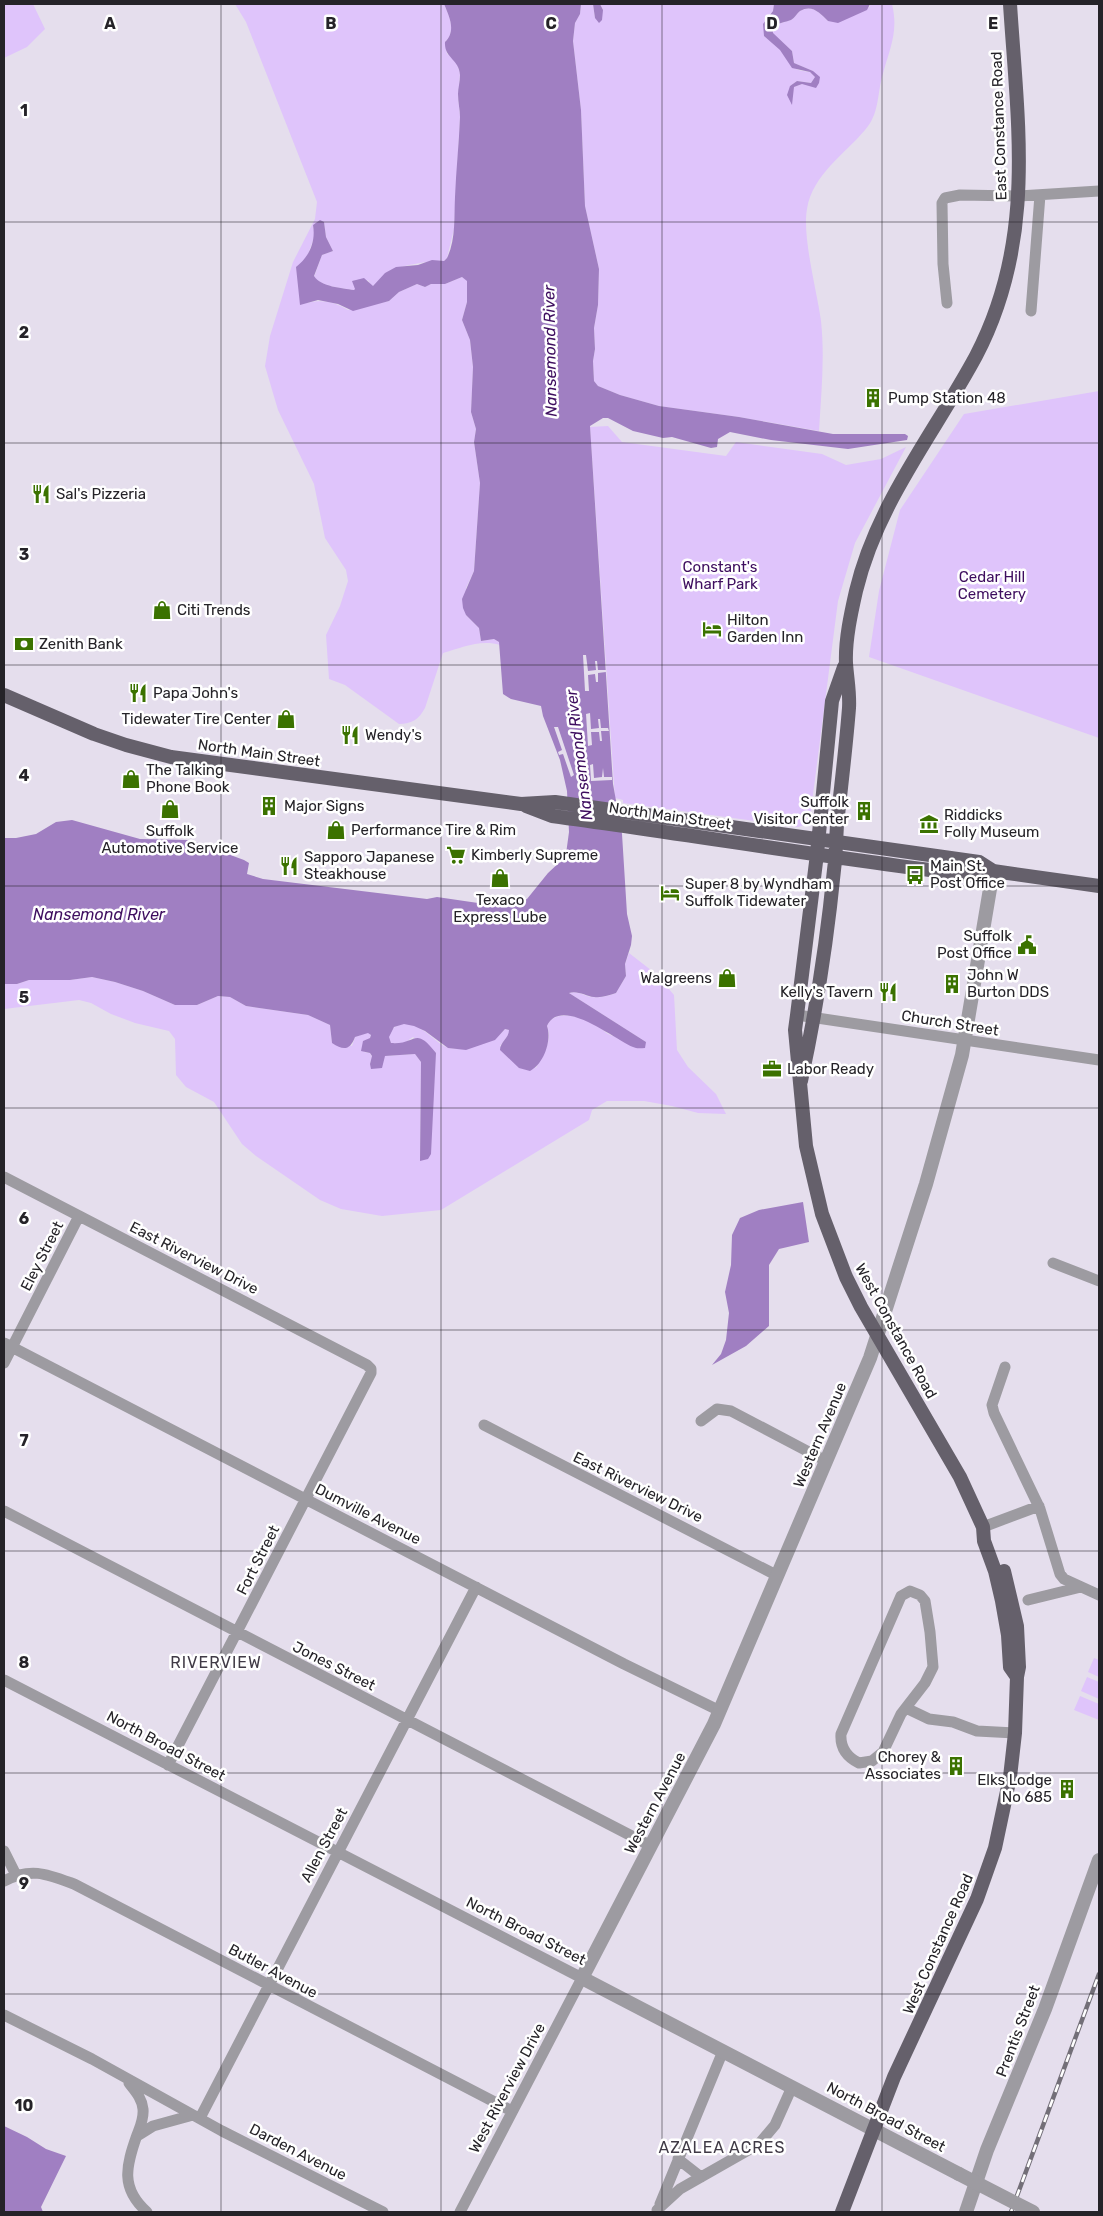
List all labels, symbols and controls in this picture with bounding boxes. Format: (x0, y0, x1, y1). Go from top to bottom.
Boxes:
text: A (104, 14, 116, 33)
text: B (325, 14, 337, 33)
text: C (545, 14, 557, 33)
text: D (766, 14, 778, 33)
text: E (988, 14, 998, 33)
street label: East Constance Road (987, 51, 1011, 201)
text: 1 (20, 101, 28, 120)
water label: Nansemond River (539, 284, 561, 417)
text: 2 (19, 323, 29, 342)
building icon: Pump Station 48 (862, 387, 884, 409)
place label: Pump Station 48 (888, 389, 1006, 407)
restaurant icon: Sal's Pizzeria (30, 483, 52, 505)
place label: Sal's Pizzeria (56, 485, 146, 503)
text: 3 (19, 545, 29, 564)
park label: Constant's Wharf Park (682, 558, 758, 593)
park label: Cedar Hill Cemetery (958, 568, 1026, 603)
shop icon: Citi Trends (151, 599, 173, 621)
place label: Citi Trends (177, 601, 251, 619)
place label: Hilton Garden Inn (727, 611, 803, 646)
hotel icon: Hilton Garden Inn (701, 618, 723, 640)
bank icon: Zenith Bank (13, 633, 35, 655)
place label: Zenith Bank (39, 635, 123, 653)
restaurant icon: Papa John's (127, 682, 149, 704)
place label: Papa John's (153, 684, 239, 702)
water label: Nansemond River (561, 688, 596, 822)
shop icon: Tidewater Tire Center (275, 708, 297, 730)
place label: Tidewater Tire Center (121, 710, 271, 728)
restaurant icon: Wendy's (339, 724, 361, 746)
place label: Wendy's (365, 726, 422, 744)
street label: North Main Street (197, 736, 321, 771)
place label: The Talking Phone Book (146, 761, 230, 796)
text: 4 (19, 766, 30, 785)
shop icon: The Talking Phone Book (120, 768, 142, 790)
place label: Suffolk Visitor Center (753, 793, 849, 828)
building icon: Major Signs (258, 795, 280, 817)
place label: Major Signs (284, 797, 365, 815)
shop icon: Suffolk Automotive Service (159, 798, 181, 820)
street label: North Main Street (608, 799, 732, 834)
building icon: Suffolk Visitor Center (853, 800, 875, 822)
place label: Riddicks Folly Museum (944, 806, 1039, 841)
museum icon: Riddicks Folly Museum (918, 813, 940, 835)
shop icon: Performance Tire & Rim (325, 819, 347, 841)
place label: Performance Tire & Rim (351, 821, 516, 839)
place label: Suffolk Automotive Service (102, 822, 238, 857)
supermarket icon: Kimberly Supreme (445, 844, 467, 866)
place label: Kimberly Supreme (471, 846, 598, 864)
place label: Sapporo Japanese Steakhouse (304, 848, 434, 883)
restaurant icon: Sapporo Japanese Steakhouse (278, 855, 300, 877)
place label: Main St. Post Office (930, 857, 1005, 892)
bus stop icon: Main St. Post Office (904, 864, 926, 886)
shop icon: Texaco Express Lube (489, 867, 511, 889)
place label: Super 8 by Wyndham Suffolk Tidewater (685, 875, 832, 910)
hotel icon: Super 8 by Wyndham Suffolk Tidewater (659, 882, 681, 904)
place label: Texaco Express Lube (453, 891, 547, 926)
water label: Nansemond River (33, 905, 166, 924)
place label: Suffolk Post Office (937, 927, 1012, 962)
public building icon: Suffolk Post Office (1016, 934, 1038, 956)
place label: John W Burton DDS (967, 966, 1049, 1001)
shop icon: Walgreens (716, 967, 738, 989)
place label: Walgreens (640, 969, 712, 987)
building icon: John W Burton DDS (941, 973, 963, 995)
restaurant icon: Kelly's Tavern (877, 981, 899, 1003)
place label: Kelly's Tavern (780, 983, 873, 1001)
text: 5 (19, 988, 29, 1007)
street label: Church Street (900, 1006, 1000, 1040)
office icon: Labor Ready (761, 1058, 783, 1080)
place label: Labor Ready (787, 1060, 874, 1078)
text: 6 (19, 1209, 29, 1228)
street label: Eley Street (17, 1218, 67, 1294)
street label: East Riverview Drive (127, 1218, 261, 1298)
street label: West Constance Road (851, 1260, 941, 1402)
street label: Western Avenue (790, 1380, 850, 1490)
text: 7 (19, 1431, 29, 1450)
street label: East Riverview Drive (570, 1448, 706, 1526)
street label: Dumville Avenue (312, 1480, 424, 1548)
street label: Fort Street (233, 1522, 283, 1598)
street label: Jones Street (290, 1637, 378, 1695)
text: 8 (19, 1653, 30, 1672)
district label: RIVERVIEW (170, 1653, 262, 1672)
street label: North Broad Street (104, 1707, 229, 1785)
place label: Chorey & Associates (865, 1748, 942, 1783)
street label: Western Avenue (621, 1749, 689, 1857)
building icon: Chorey & Associates (945, 1755, 967, 1777)
place label: Elks Lodge No 685 (977, 1771, 1052, 1806)
building icon: Elks Lodge No 685 (1056, 1778, 1078, 1800)
street label: Allen Street (297, 1805, 351, 1885)
street label: West Constance Road (899, 1871, 977, 2017)
text: 9 (19, 1874, 29, 1893)
street label: North Broad Street (463, 1893, 589, 1969)
street label: Butler Avenue (225, 1940, 321, 2002)
street label: Prentis Street (992, 1982, 1044, 2079)
street label: West Riverview Drive (465, 2020, 549, 2156)
street label: North Broad Street (824, 2078, 949, 2156)
text: 10 (15, 2096, 34, 2115)
street label: Darden Avenue (247, 2120, 349, 2184)
district label: AZALEA ACRES (659, 2138, 785, 2157)

